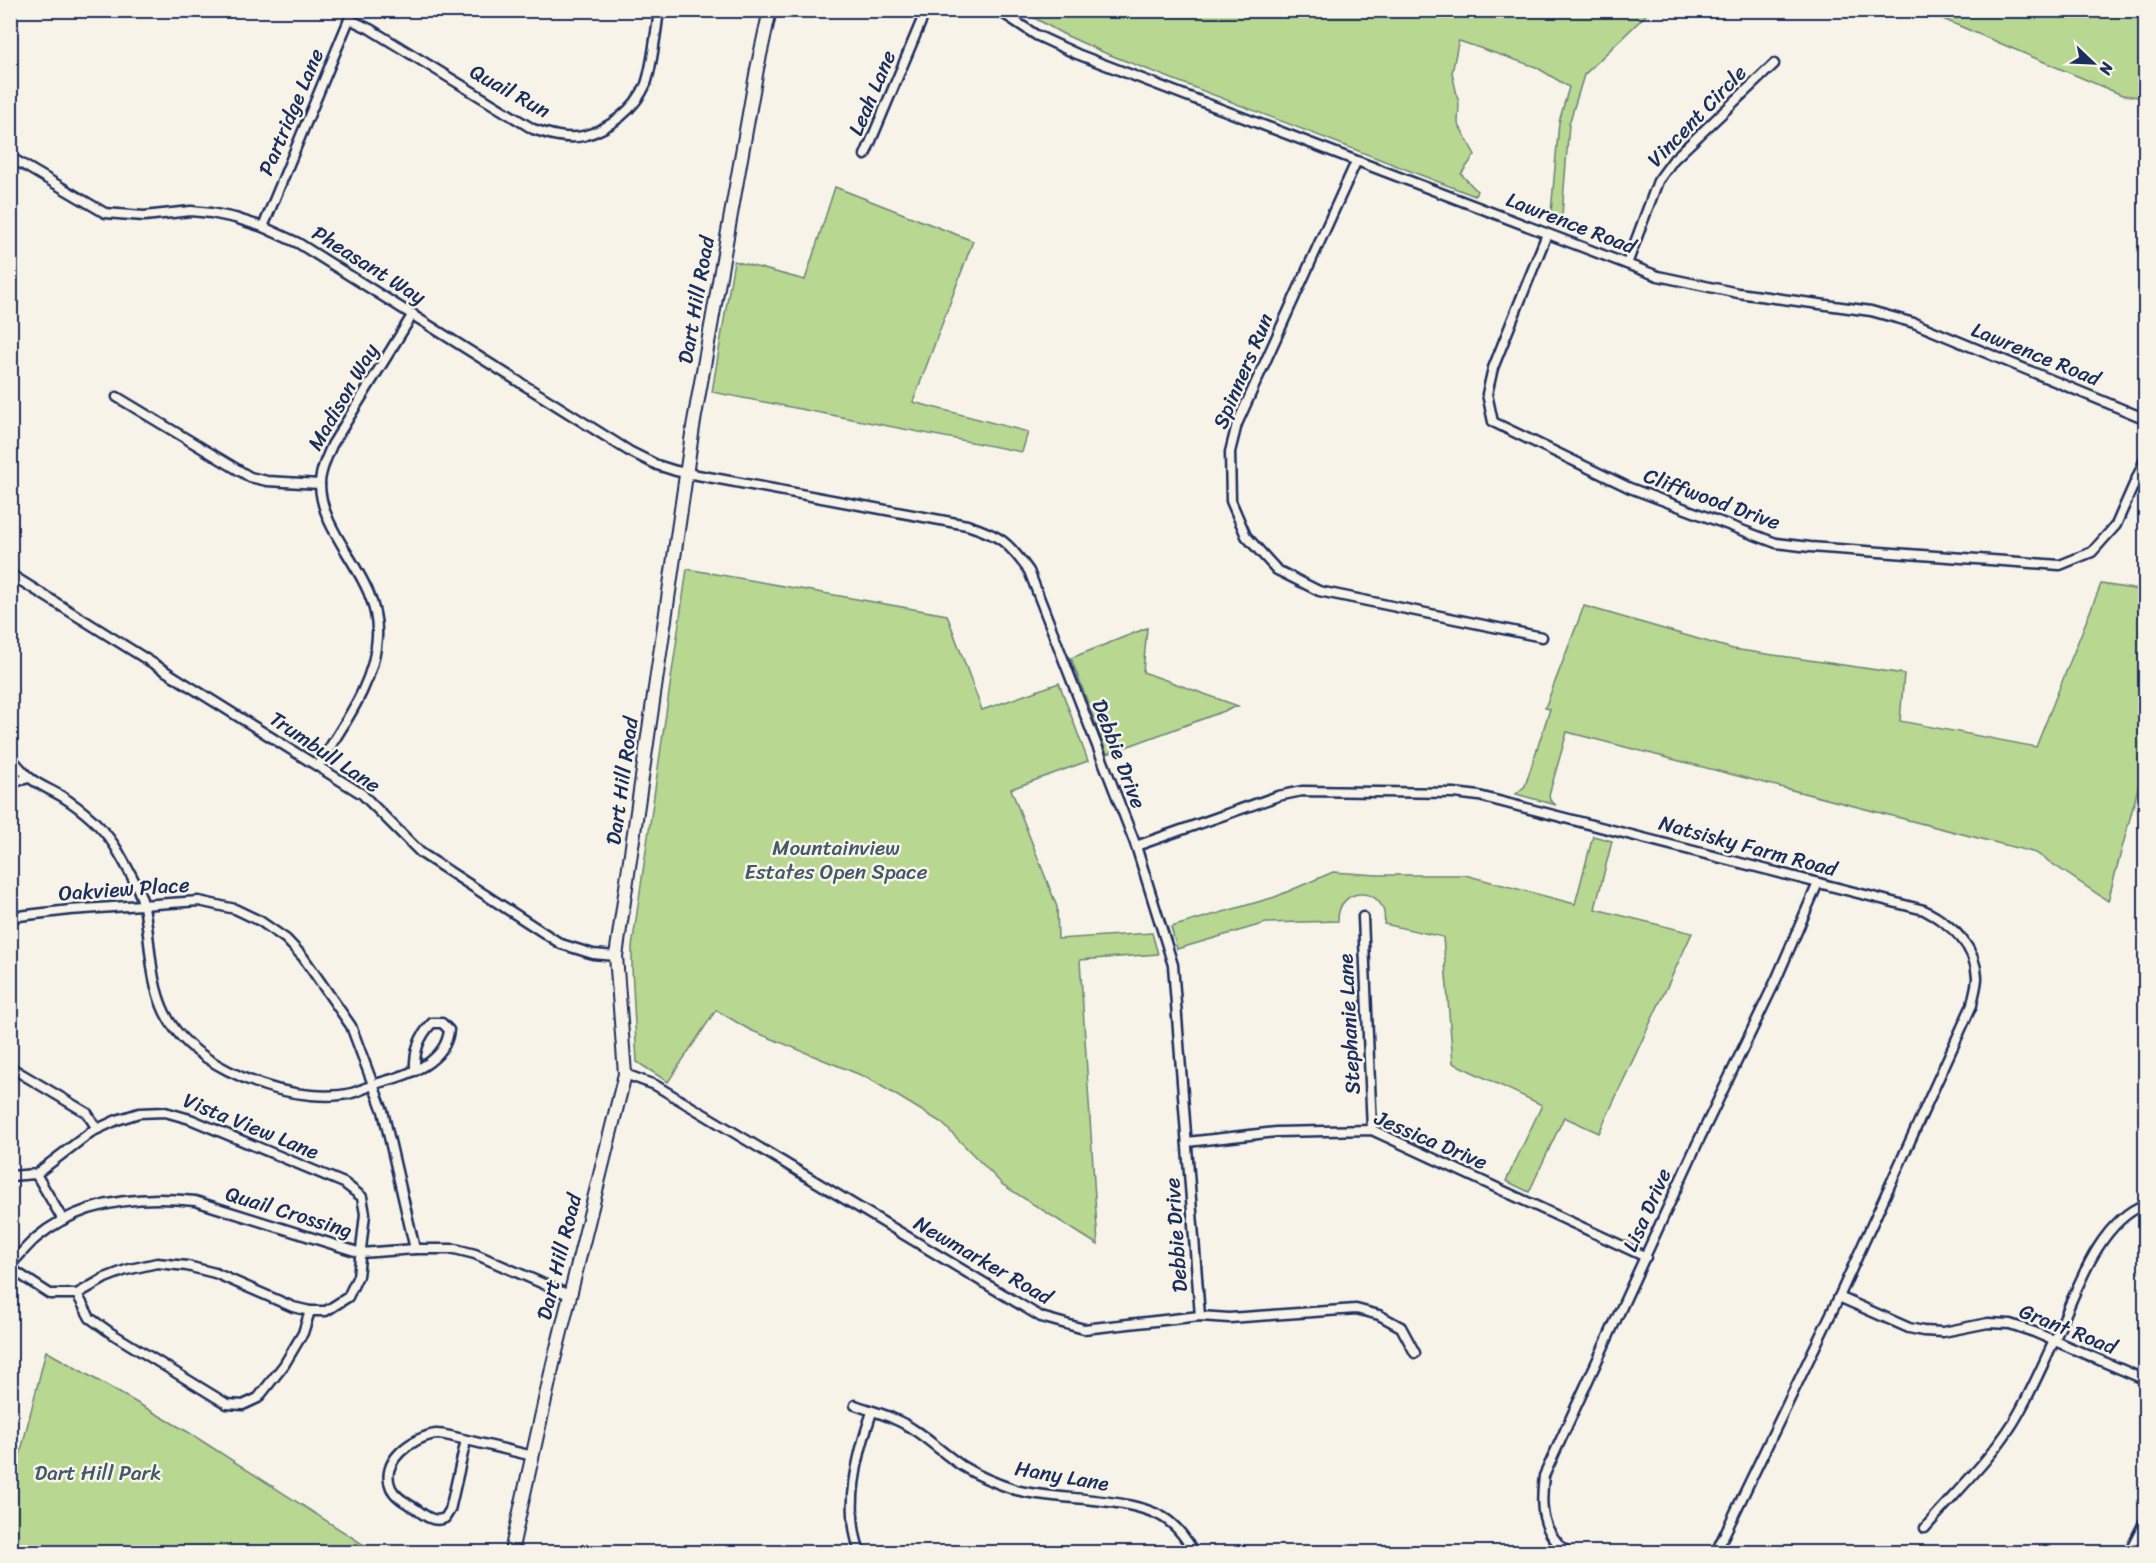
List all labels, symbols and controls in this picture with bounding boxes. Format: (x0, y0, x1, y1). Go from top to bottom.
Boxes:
north arrow (2063, 33, 2123, 93)
street label: Partridge Lane (247, 42, 335, 182)
street label: Leah Lane (837, 44, 907, 142)
street label: Quail Run (462, 53, 558, 129)
street label: Vincent Circle (1638, 55, 1757, 177)
text: N (2090, 57, 2122, 80)
street label: Lawrence Road (1500, 181, 1643, 266)
street label: Pheasant Way (304, 215, 434, 315)
street label: Dart Hill Road (666, 231, 726, 367)
street label: Spinners Run (1202, 307, 1284, 435)
street label: Lawrence Road (1966, 311, 2108, 398)
street label: Madison Way (297, 336, 389, 458)
street label: Cliffwood Drive (1638, 457, 1786, 541)
street label: Debbie Drive (1081, 694, 1157, 815)
street label: Trumbull Lane (261, 700, 389, 804)
street label: Dart Hill Road (594, 713, 650, 848)
street label: Natsisky Farm Road (1655, 804, 1843, 889)
park label: Mountainview Estates Open Space (744, 829, 928, 891)
street label: Oakview Place (57, 865, 191, 913)
street label: Stephanie Lane (1326, 953, 1372, 1095)
street label: Vista View Lane (177, 1081, 325, 1171)
street label: Jessica Drive (1368, 1099, 1494, 1181)
street label: Lisa Drive (1612, 1162, 1682, 1258)
street label: Quail Crossing (221, 1175, 357, 1249)
street label: Debbie Drive (1153, 1176, 1199, 1294)
street label: Dart Hill Road (525, 1188, 594, 1324)
street label: Newmarker Road (906, 1205, 1062, 1316)
street label: Grant Road (2013, 1292, 2124, 1367)
street label: Hany Lane (1012, 1449, 1112, 1503)
park label: Dart Hill Park (35, 1454, 161, 1492)

